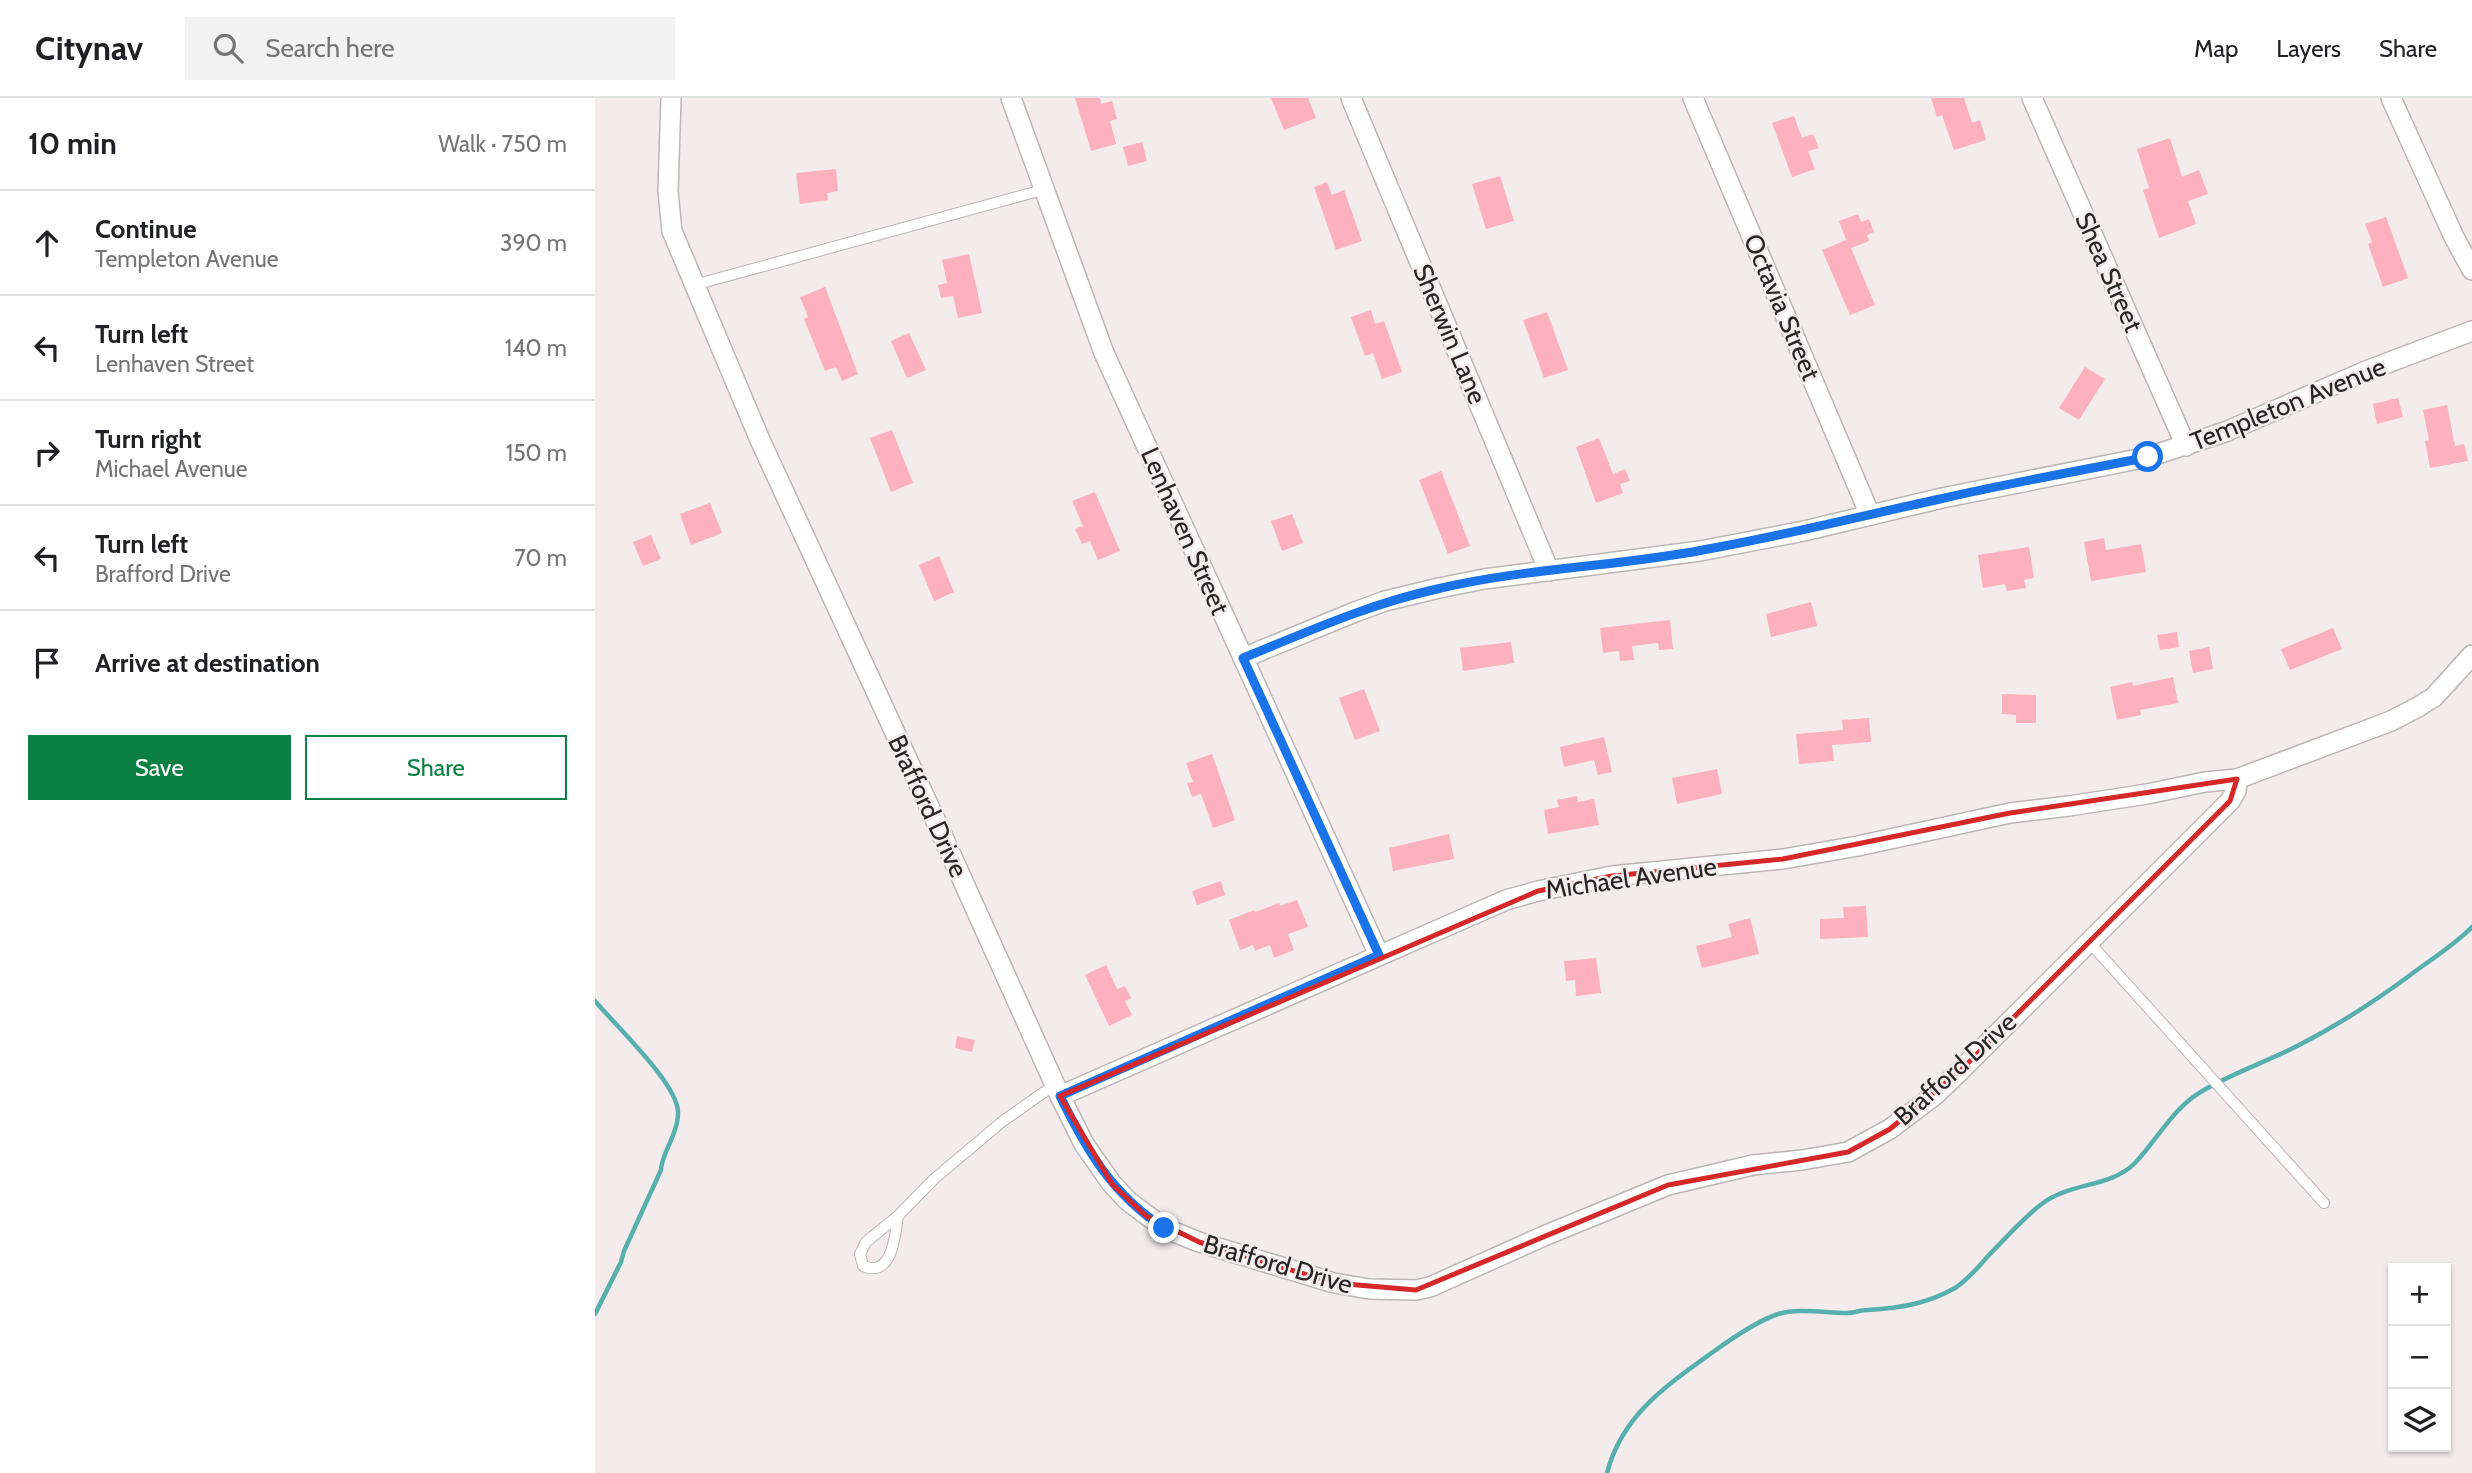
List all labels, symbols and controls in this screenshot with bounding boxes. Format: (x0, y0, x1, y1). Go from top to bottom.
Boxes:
search box (185, 17, 675, 80)
text: Citynav (35, 28, 143, 68)
icon: search (209, 29, 247, 67)
text: Search here (265, 32, 394, 64)
text: Map (2194, 34, 2238, 63)
text: Layers (2276, 34, 2341, 63)
text: Share (2379, 34, 2437, 63)
text: 10 min (28, 125, 117, 162)
text: Walk · 750 m (438, 130, 567, 158)
street label: Shea Street (2068, 207, 2150, 337)
text: Continue (95, 213, 197, 245)
icon: ahead (28, 224, 66, 262)
text: 390 m (500, 229, 567, 257)
street label: Octavia Street (1737, 229, 1827, 385)
text: Templeton Avenue (95, 245, 279, 273)
street label: Sherwin Lane (1406, 259, 1494, 409)
text: Turn left (95, 318, 188, 350)
icon: left (28, 329, 66, 367)
text: 140 m (505, 334, 567, 362)
text: Lenhaven Street (95, 350, 254, 378)
street label: Templeton Avenue (2186, 350, 2390, 458)
text: Turn right (95, 423, 201, 455)
icon: right (28, 434, 66, 472)
text: 150 m (506, 439, 567, 467)
route start (2132, 441, 2163, 472)
street label: Lenhaven Street (1134, 442, 1236, 620)
text: Michael Avenue (95, 455, 248, 483)
text: Turn left (95, 528, 188, 560)
icon: left (28, 539, 66, 577)
text: 70 m (514, 544, 567, 572)
text: Brafford Drive (95, 560, 231, 588)
icon: arrive (28, 644, 66, 682)
text: Arrive at destination (95, 647, 320, 679)
street label: Brafford Drive (881, 730, 975, 882)
button: Save (28, 735, 291, 800)
button: Share (305, 735, 567, 800)
street label: Michael Avenue (1543, 850, 1719, 906)
street label: Brafford Drive (1887, 1006, 2023, 1132)
route end (1148, 1212, 1179, 1243)
street label: Brafford Drive (1200, 1227, 1356, 1301)
map controls (2388, 1263, 2451, 1452)
button: + (2388, 1263, 2451, 1326)
button: − (2388, 1326, 2451, 1389)
button: layers (2388, 1389, 2451, 1452)

